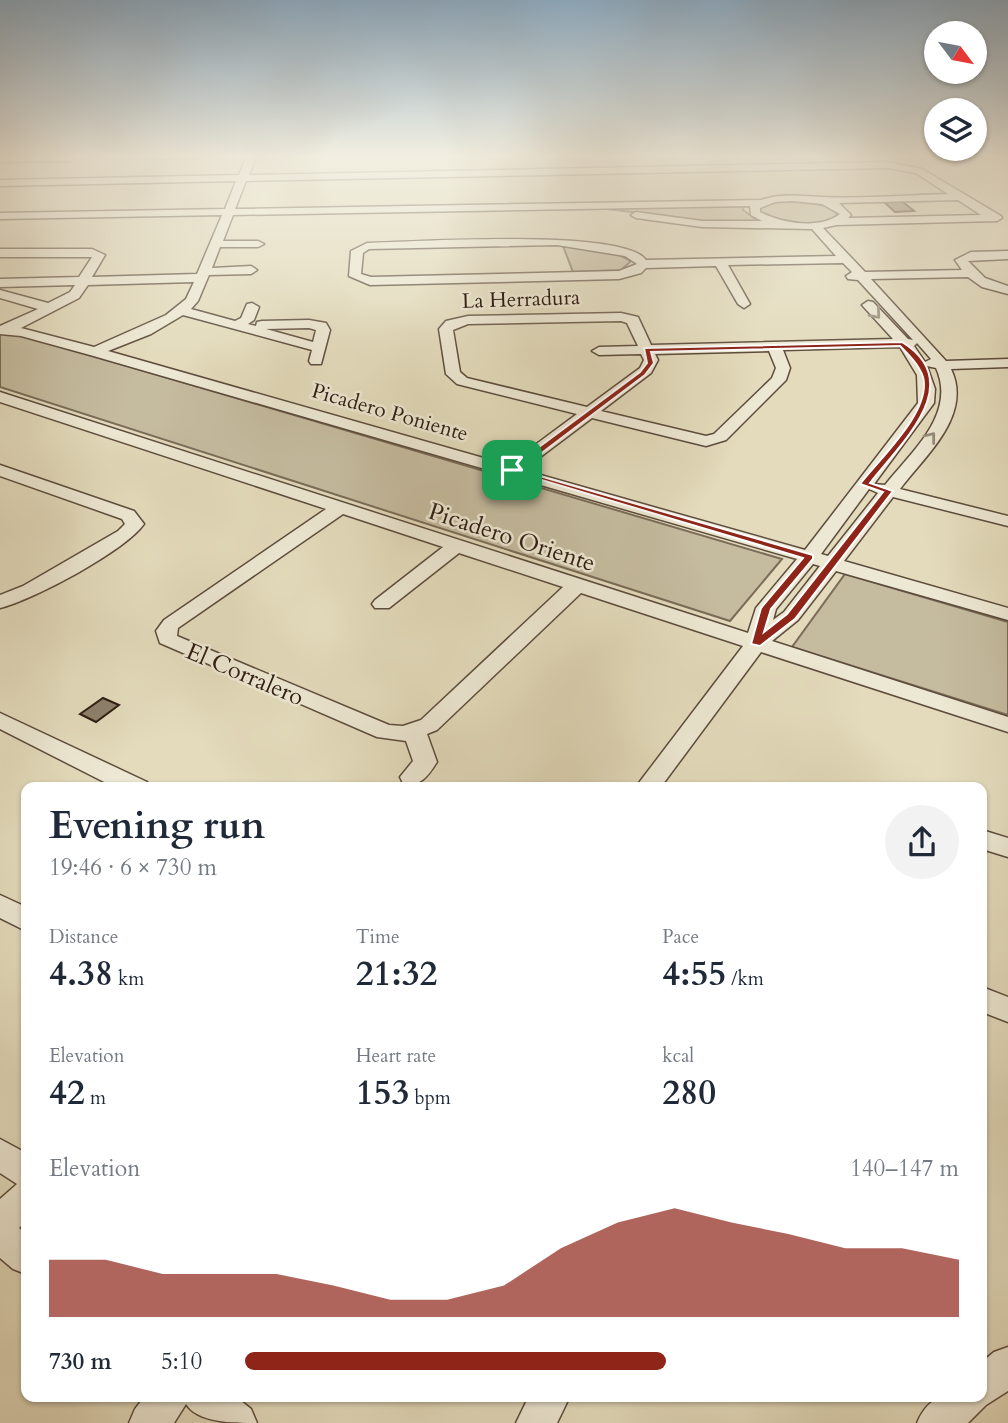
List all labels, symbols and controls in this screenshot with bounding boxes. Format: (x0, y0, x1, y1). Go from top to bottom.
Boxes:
north arrow (924, 21, 987, 84)
map controls (924, 21, 987, 161)
button: layers (924, 98, 987, 161)
street label: La Herradura (461, 283, 581, 316)
one-way arrow (868, 306, 880, 319)
street label: Picadero Poniente (308, 376, 472, 449)
one-way arrow (922, 432, 935, 445)
pin (482, 440, 542, 500)
icon: arrive (493, 451, 531, 489)
street label: Picadero Oriente (424, 495, 599, 580)
street label: El Corralero (181, 635, 309, 714)
text: Evening run (49, 800, 265, 852)
button: share (885, 805, 959, 879)
text: 19:46 · 6 × 730 m (49, 852, 217, 883)
text: Distance (49, 924, 118, 950)
text: Time (356, 924, 400, 950)
text: Pace (662, 924, 699, 950)
text: 4.38 (49, 950, 113, 998)
text: 21:32 (356, 950, 438, 998)
text: 4:55 (662, 950, 726, 998)
text: km (113, 966, 144, 992)
text: /km (726, 966, 764, 992)
text: Elevation (49, 1043, 124, 1069)
text: Heart rate (356, 1043, 436, 1069)
text: kcal (662, 1043, 694, 1069)
text: 42 (49, 1069, 85, 1117)
text: 153 (356, 1069, 409, 1117)
text: 280 (662, 1069, 716, 1117)
text: m (85, 1085, 106, 1111)
text: bpm (409, 1085, 451, 1111)
text: Elevation (49, 1153, 140, 1184)
text: 140–147 m (850, 1153, 959, 1184)
text: 730 m (49, 1346, 112, 1377)
text: 5:10 (161, 1346, 202, 1377)

